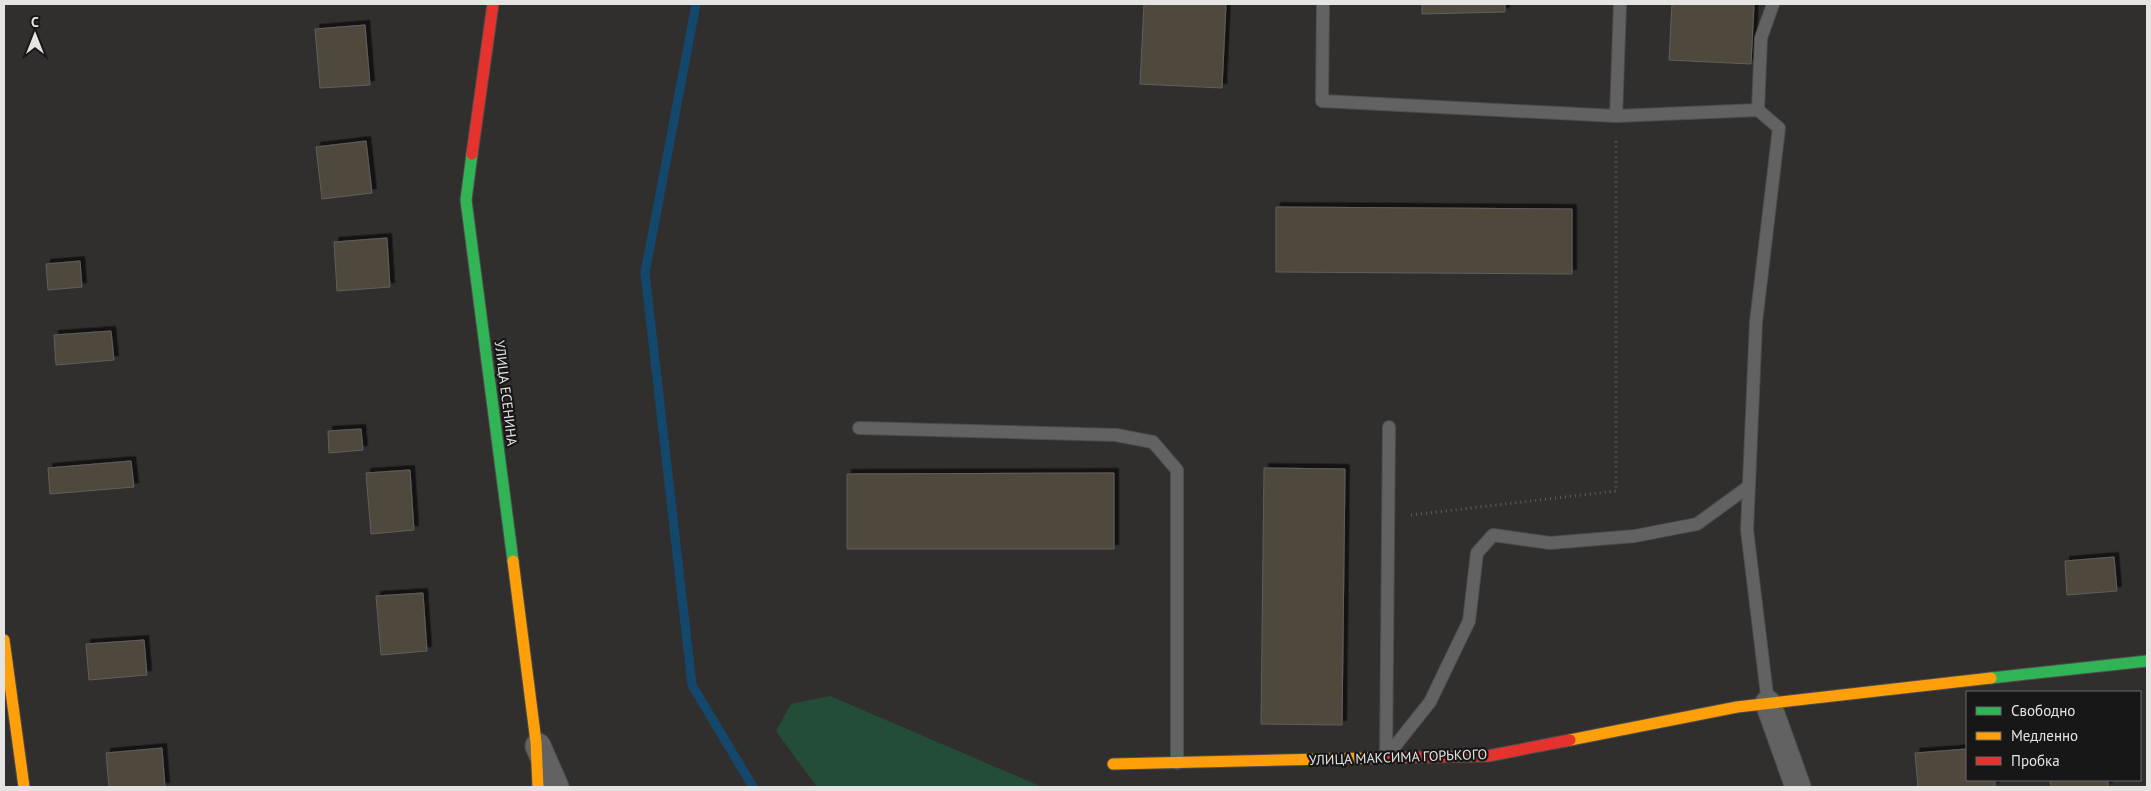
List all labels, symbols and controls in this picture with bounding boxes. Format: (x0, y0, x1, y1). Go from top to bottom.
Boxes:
north arrow (10, 10, 60, 60)
text: С (31, 13, 39, 31)
street label: УЛИЦА ЕСЕНИНА (491, 339, 521, 448)
legend (1966, 691, 2141, 781)
text: Свободно (2011, 701, 2075, 720)
text: Медленно (2011, 726, 2078, 745)
street label: УЛИЦА МАКСИМА ГОРЬКОГО (1309, 745, 1487, 769)
text: Пробка (2011, 751, 2060, 770)

